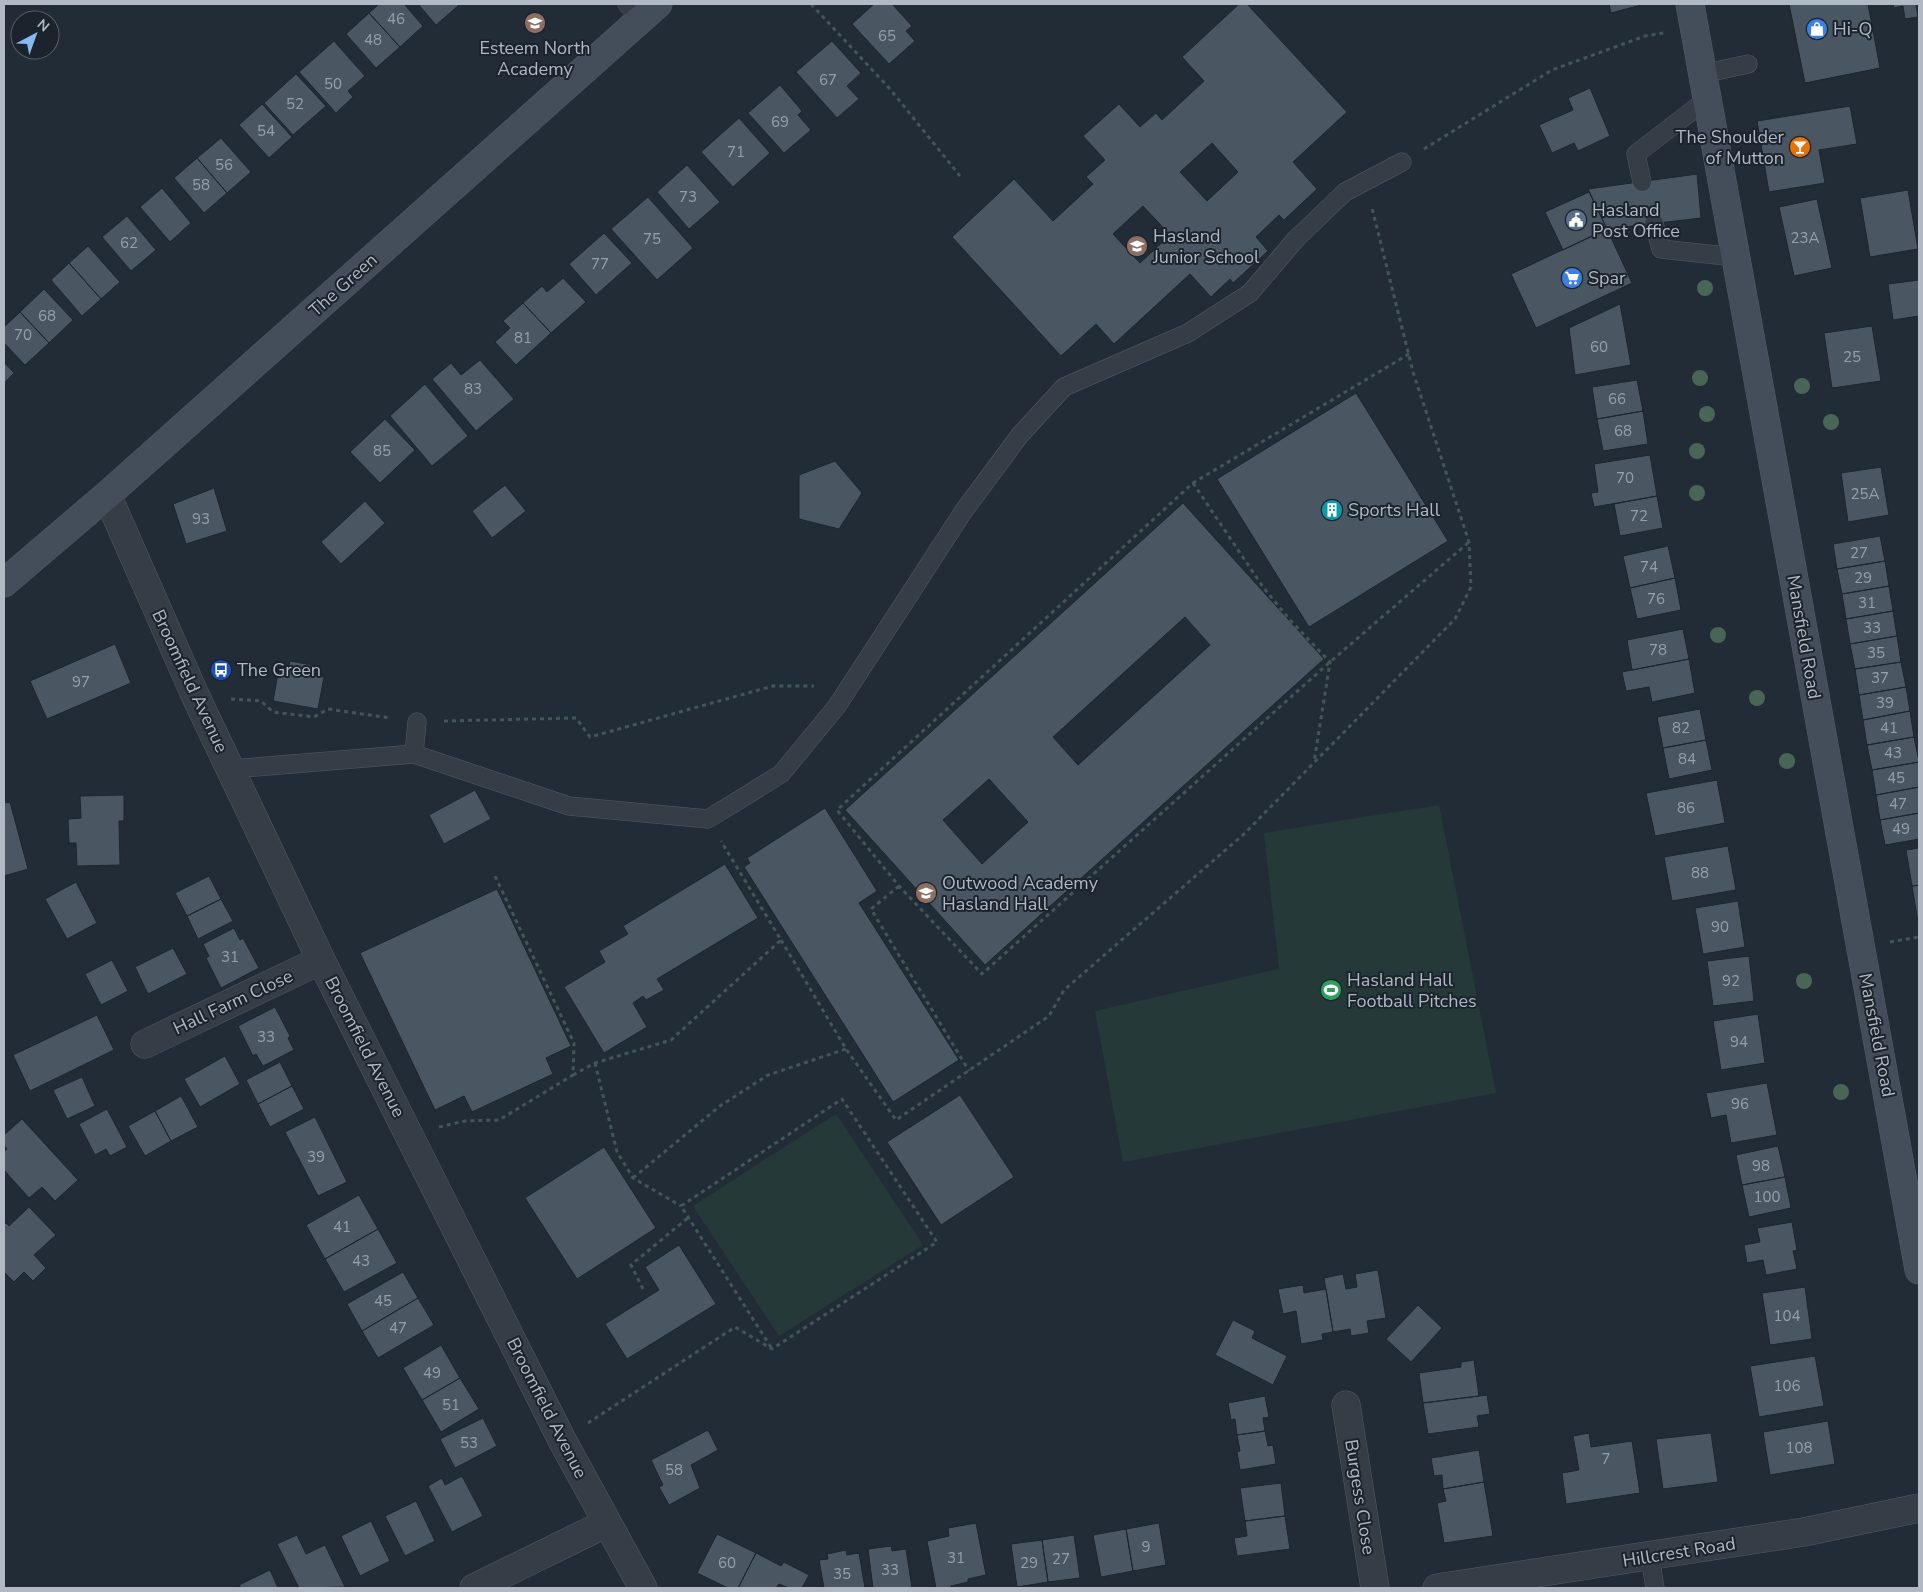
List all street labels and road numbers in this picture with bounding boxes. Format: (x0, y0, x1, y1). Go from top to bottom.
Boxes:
street label: The Green (304, 248, 382, 322)
street label: Mansfield Road (1781, 573, 1827, 701)
street label: Broomfield Avenue (146, 606, 234, 756)
street label: Hall Farm Close (169, 964, 297, 1040)
street label: Mansfield Road (1853, 971, 1901, 1099)
street label: Broomfield Avenue (319, 972, 411, 1122)
street label: Broomfield Avenue (501, 1333, 593, 1483)
street label: Burgess Close (1339, 1438, 1381, 1556)
street label: Hillcrest Road (1621, 1531, 1737, 1573)

